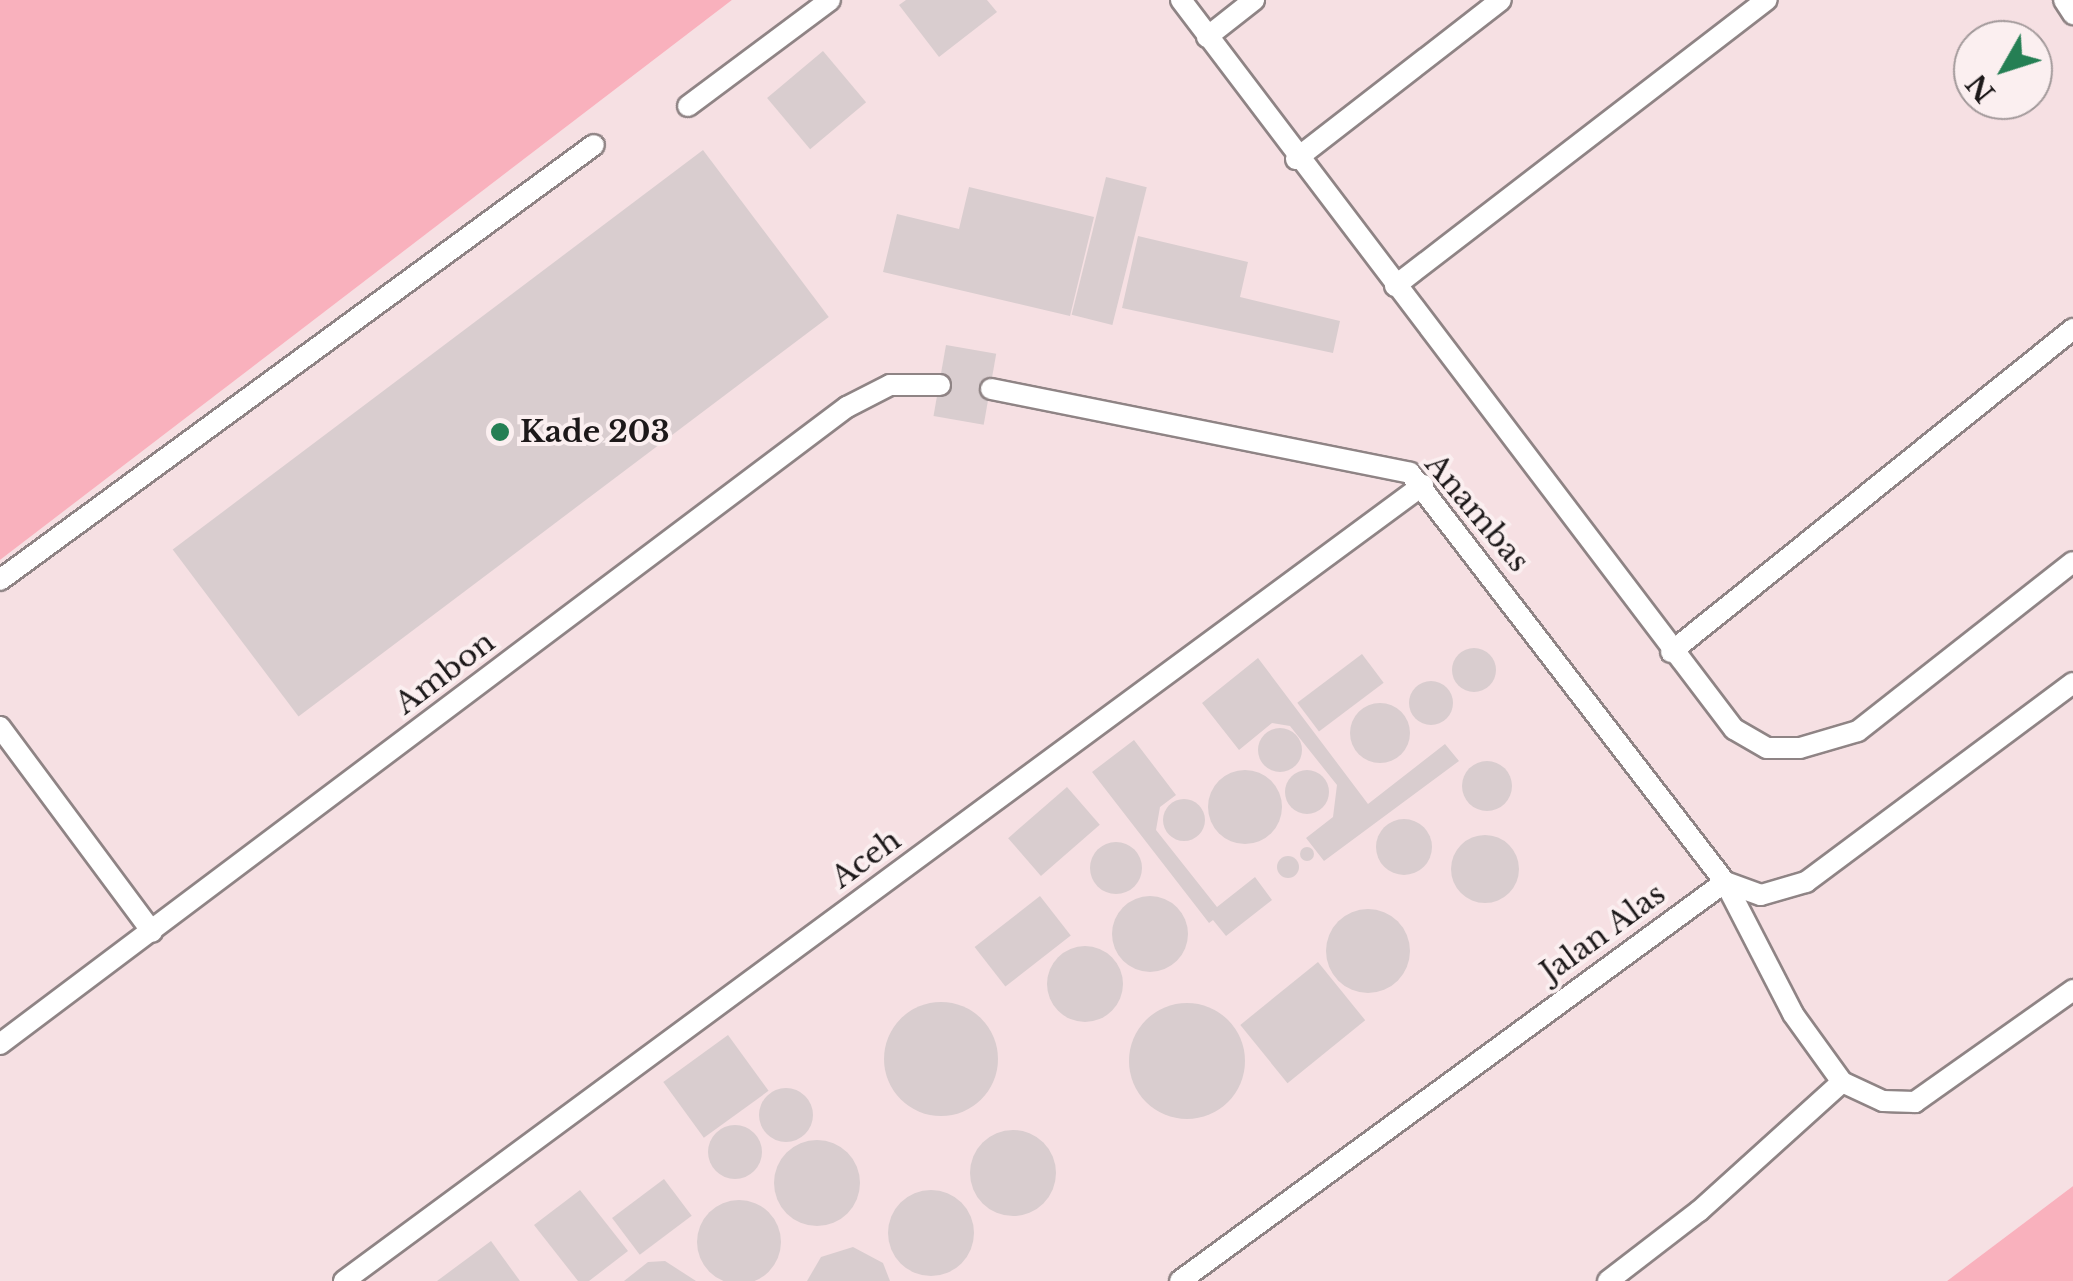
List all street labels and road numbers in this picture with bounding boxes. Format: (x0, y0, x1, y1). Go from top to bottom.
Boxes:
street label: Anambas (1417, 447, 1537, 579)
street label: Ambon (388, 624, 502, 722)
street label: Aceh (824, 822, 908, 896)
street label: Jalan Alas (1533, 875, 1673, 991)

